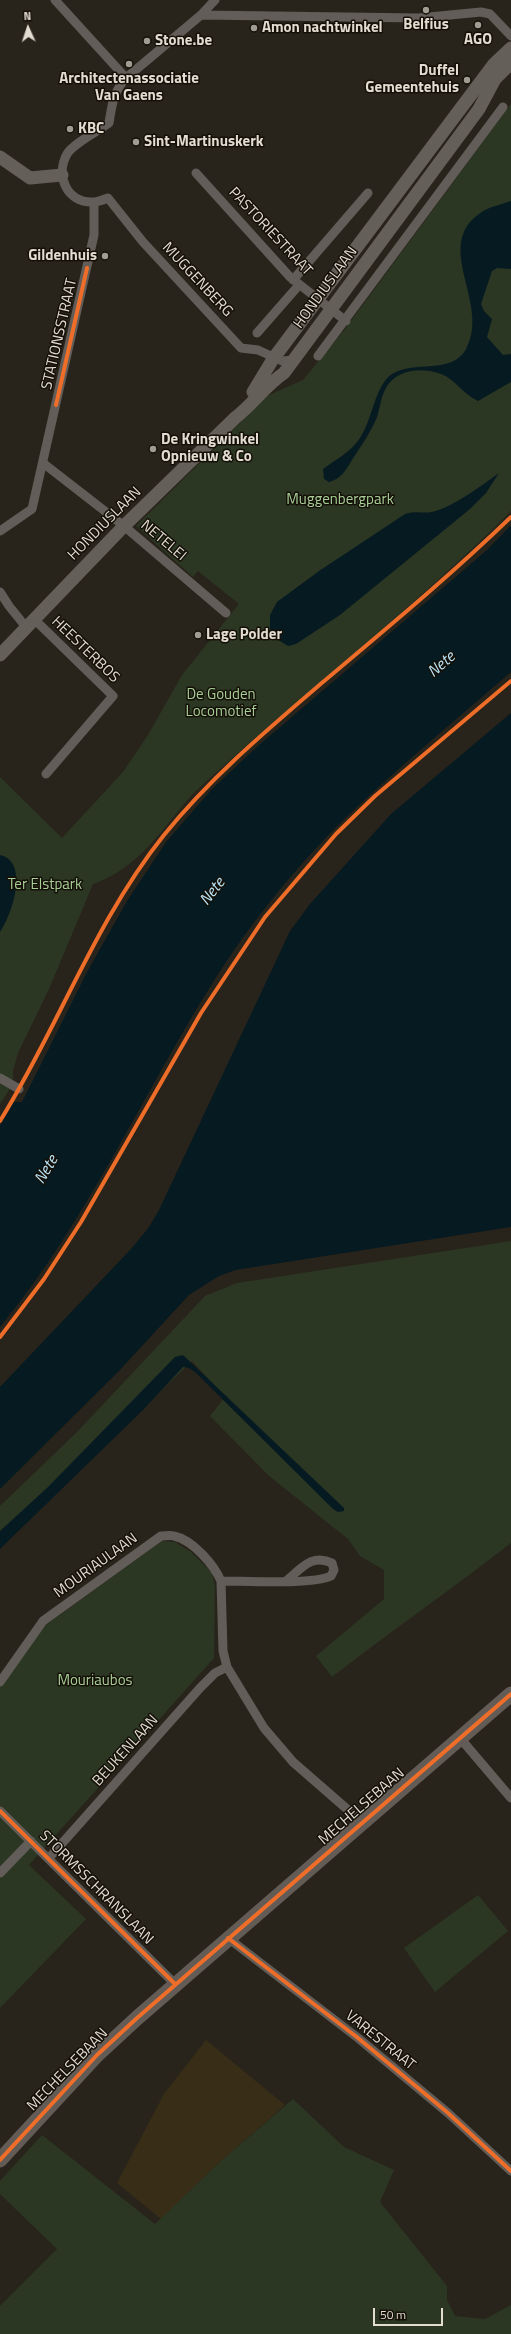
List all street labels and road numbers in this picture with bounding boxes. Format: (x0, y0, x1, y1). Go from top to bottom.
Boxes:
street label: PASTORIESTRAAT (224, 184, 316, 280)
street label: MUGGENBERG (158, 239, 236, 321)
street label: HONDIUSLAAN (290, 244, 362, 332)
street label: STATIONSSTRAAT (38, 277, 82, 391)
street label: HONDIUSLAAN (65, 484, 145, 564)
street label: NETELEI (137, 517, 189, 565)
street label: HEESTERBOS (47, 613, 123, 687)
street label: MOURIAULAAN (51, 1530, 141, 1602)
street label: BEUKENLAAN (89, 1712, 163, 1790)
street label: MECHELSEBAAN (315, 1765, 409, 1849)
street label: STORMSSCHRANSLAAN (35, 1827, 157, 1949)
street label: VARESTRAAT (341, 2007, 419, 2075)
street label: MECHELSEBAAN (24, 2025, 112, 2115)

